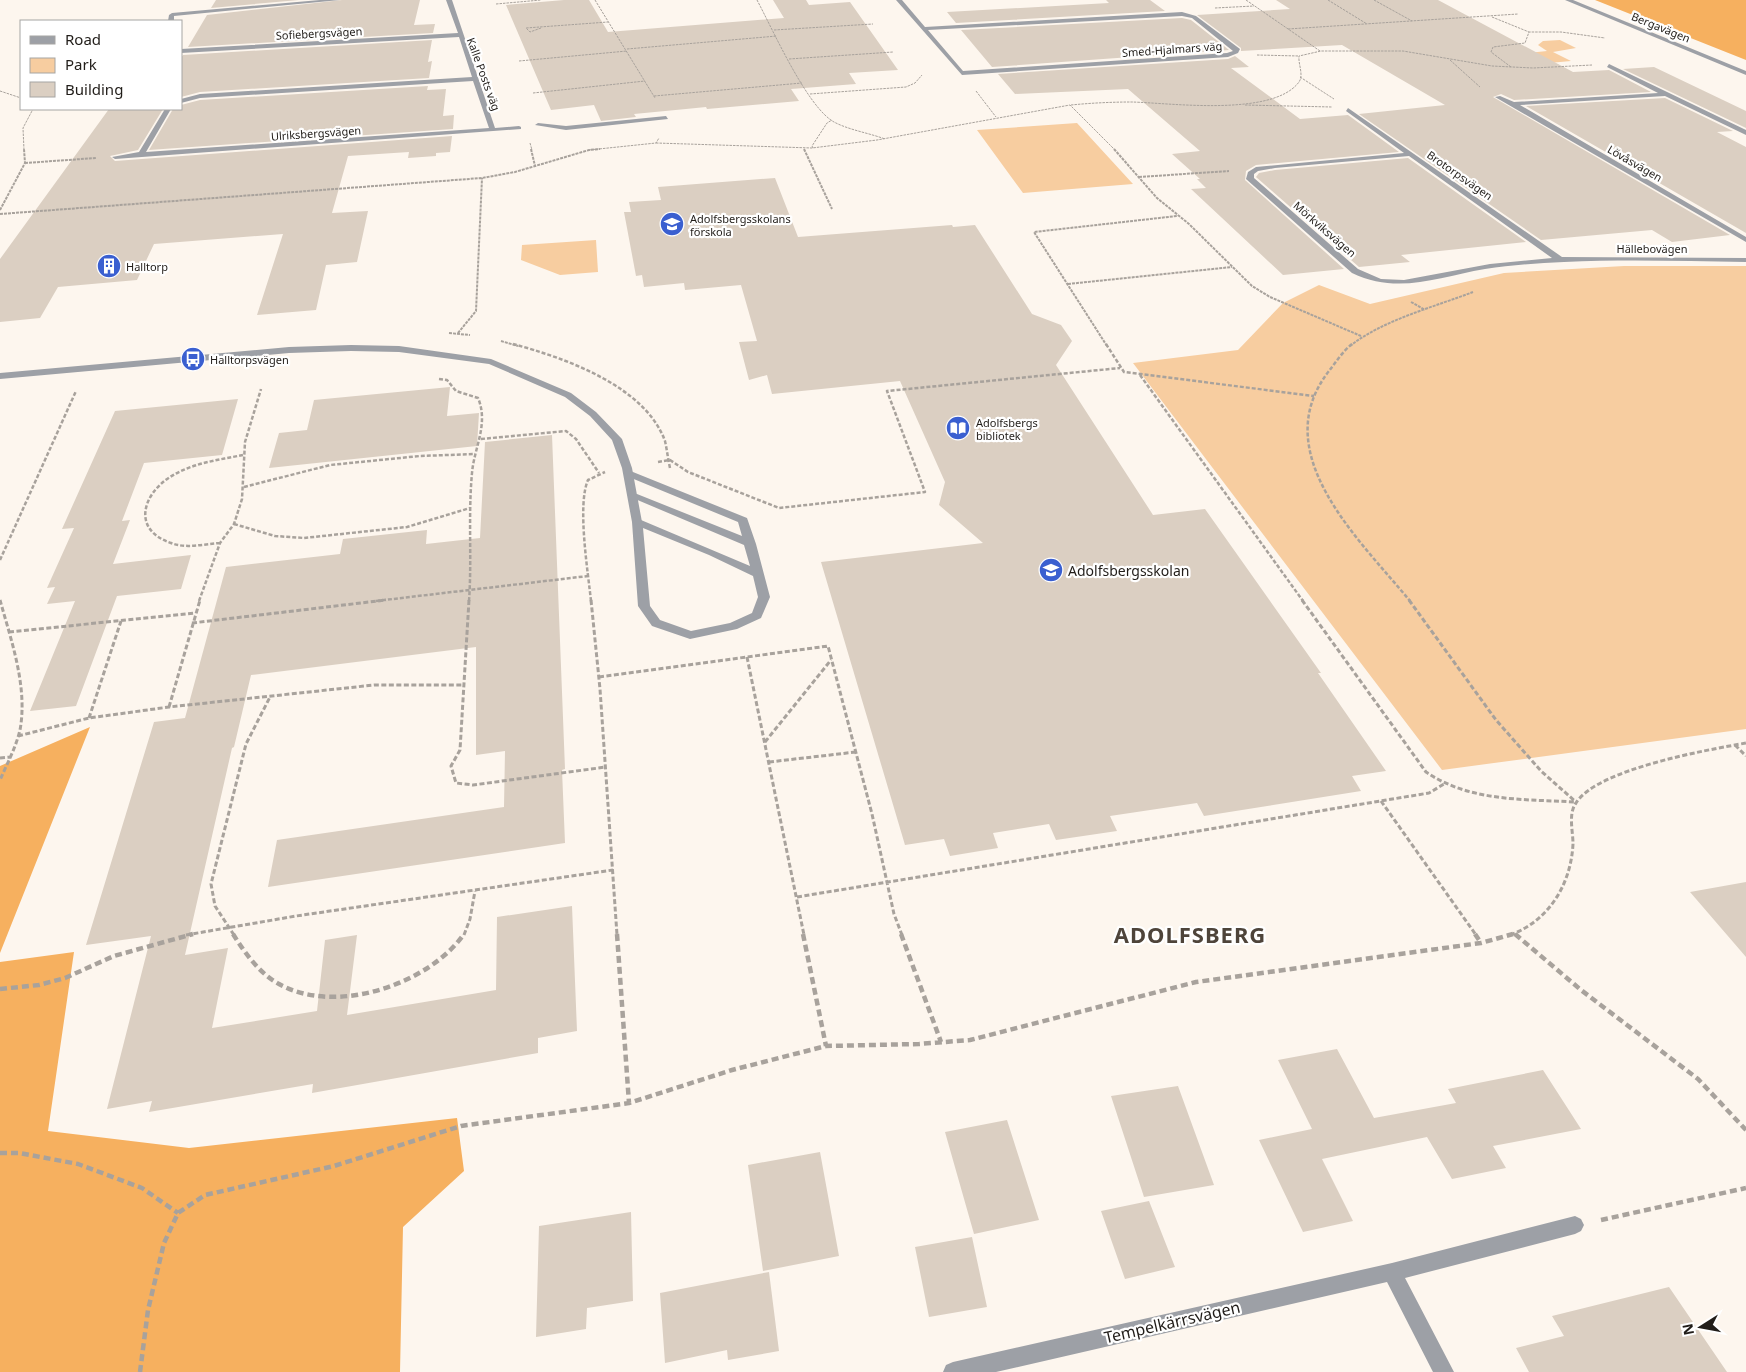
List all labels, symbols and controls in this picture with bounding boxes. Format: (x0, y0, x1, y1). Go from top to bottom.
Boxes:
street label: Bergavägen (1629, 8, 1693, 46)
legend (20, 20, 182, 110)
street label: Sofiebergsvägen (275, 23, 363, 43)
text: Road (65, 29, 101, 49)
street label: Kalle Posts väg (464, 35, 504, 113)
street label: Smed-Hjalmars väg (1121, 38, 1223, 60)
text: Park (65, 54, 97, 74)
text: Building (65, 79, 123, 99)
street label: Ulriksbergsvägen (270, 122, 362, 144)
street label: Lövåsvägen (1605, 141, 1665, 185)
street label: Brotorpsvägen (1424, 147, 1496, 203)
street label: Mörkviksvägen (1291, 198, 1359, 260)
school or university icon: Adolfsbergsskolans förskola (659, 211, 685, 237)
place label: Adolfsbergsskolans förskola (690, 211, 791, 239)
street label: Hällebovägen (1617, 241, 1687, 256)
building icon: Halltorp (96, 253, 122, 279)
place label: Halltorp (126, 259, 168, 274)
bus stop icon: Halltorpsvägen (180, 346, 206, 372)
place label: Halltorpsvägen (210, 352, 289, 367)
library icon: Adolfsbergs bibliotek (945, 415, 971, 441)
place label: Adolfsbergs bibliotek (976, 415, 1038, 443)
school or university icon: Adolfsbergsskolan (1038, 557, 1064, 583)
place label: Adolfsbergsskolan (1068, 561, 1189, 580)
district label: ADOLFSBERG (1114, 919, 1266, 949)
street label: Tempelkärrsvägen (1102, 1296, 1242, 1348)
north arrow (1676, 1302, 1726, 1352)
text: N (1677, 1322, 1698, 1337)

